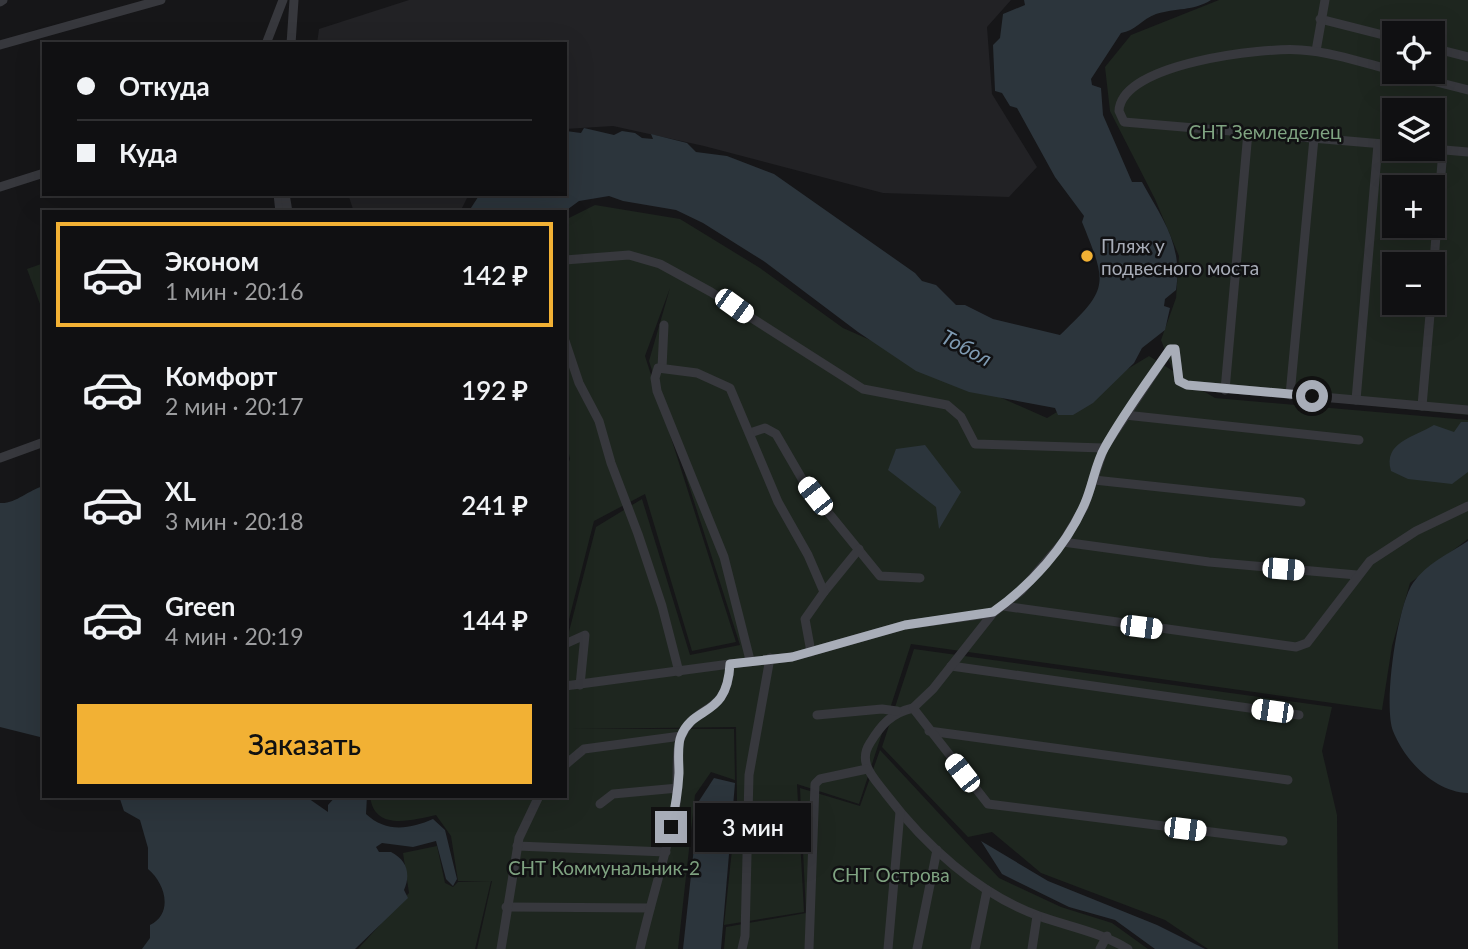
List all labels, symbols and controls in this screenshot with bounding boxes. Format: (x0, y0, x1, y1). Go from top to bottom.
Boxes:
map controls (1382, 21, 1445, 315)
button: locate (1382, 21, 1445, 84)
text: Откуда (119, 70, 210, 102)
button: layers (1382, 98, 1445, 161)
park label: СНТ Земледелец (1189, 120, 1342, 143)
text: Куда (119, 137, 178, 169)
button: + (1382, 175, 1445, 238)
place label: Пляж у подвесного моста (1101, 234, 1259, 279)
icon: car (81, 243, 144, 306)
text: Эконом (165, 245, 259, 277)
marker: Пляж у подвесного моста (1079, 248, 1095, 264)
button: − (1382, 252, 1445, 315)
text: 142 ₽ (461, 259, 528, 291)
text: 1 мин · 20:16 (165, 277, 304, 305)
car (711, 285, 758, 327)
water label: Тобол (938, 323, 996, 371)
icon: car (81, 358, 144, 421)
text: Комфорт (165, 360, 277, 392)
text: 192 ₽ (461, 374, 528, 406)
route start (1296, 380, 1328, 412)
text: 2 мин · 20:17 (165, 392, 304, 420)
icon: car (81, 473, 144, 536)
car (794, 473, 837, 519)
text: XL (165, 475, 196, 507)
text: 241 ₽ (461, 489, 528, 521)
text: 3 мин · 20:18 (165, 507, 304, 535)
car (1262, 557, 1305, 581)
icon: car (81, 588, 144, 651)
text: Green (165, 590, 235, 622)
text: 144 ₽ (461, 604, 528, 636)
car (1119, 614, 1164, 640)
text: 4 мин · 20:19 (165, 622, 304, 650)
car (1250, 698, 1295, 724)
button: Заказать (77, 704, 532, 784)
car (941, 750, 984, 796)
callout: 3 мин (696, 802, 811, 852)
route end (655, 811, 687, 843)
text: 3 мин (722, 813, 784, 841)
car (1163, 816, 1208, 842)
park label: СНТ Коммунальник-2 (508, 856, 700, 879)
park label: СНТ Острова (832, 863, 950, 886)

